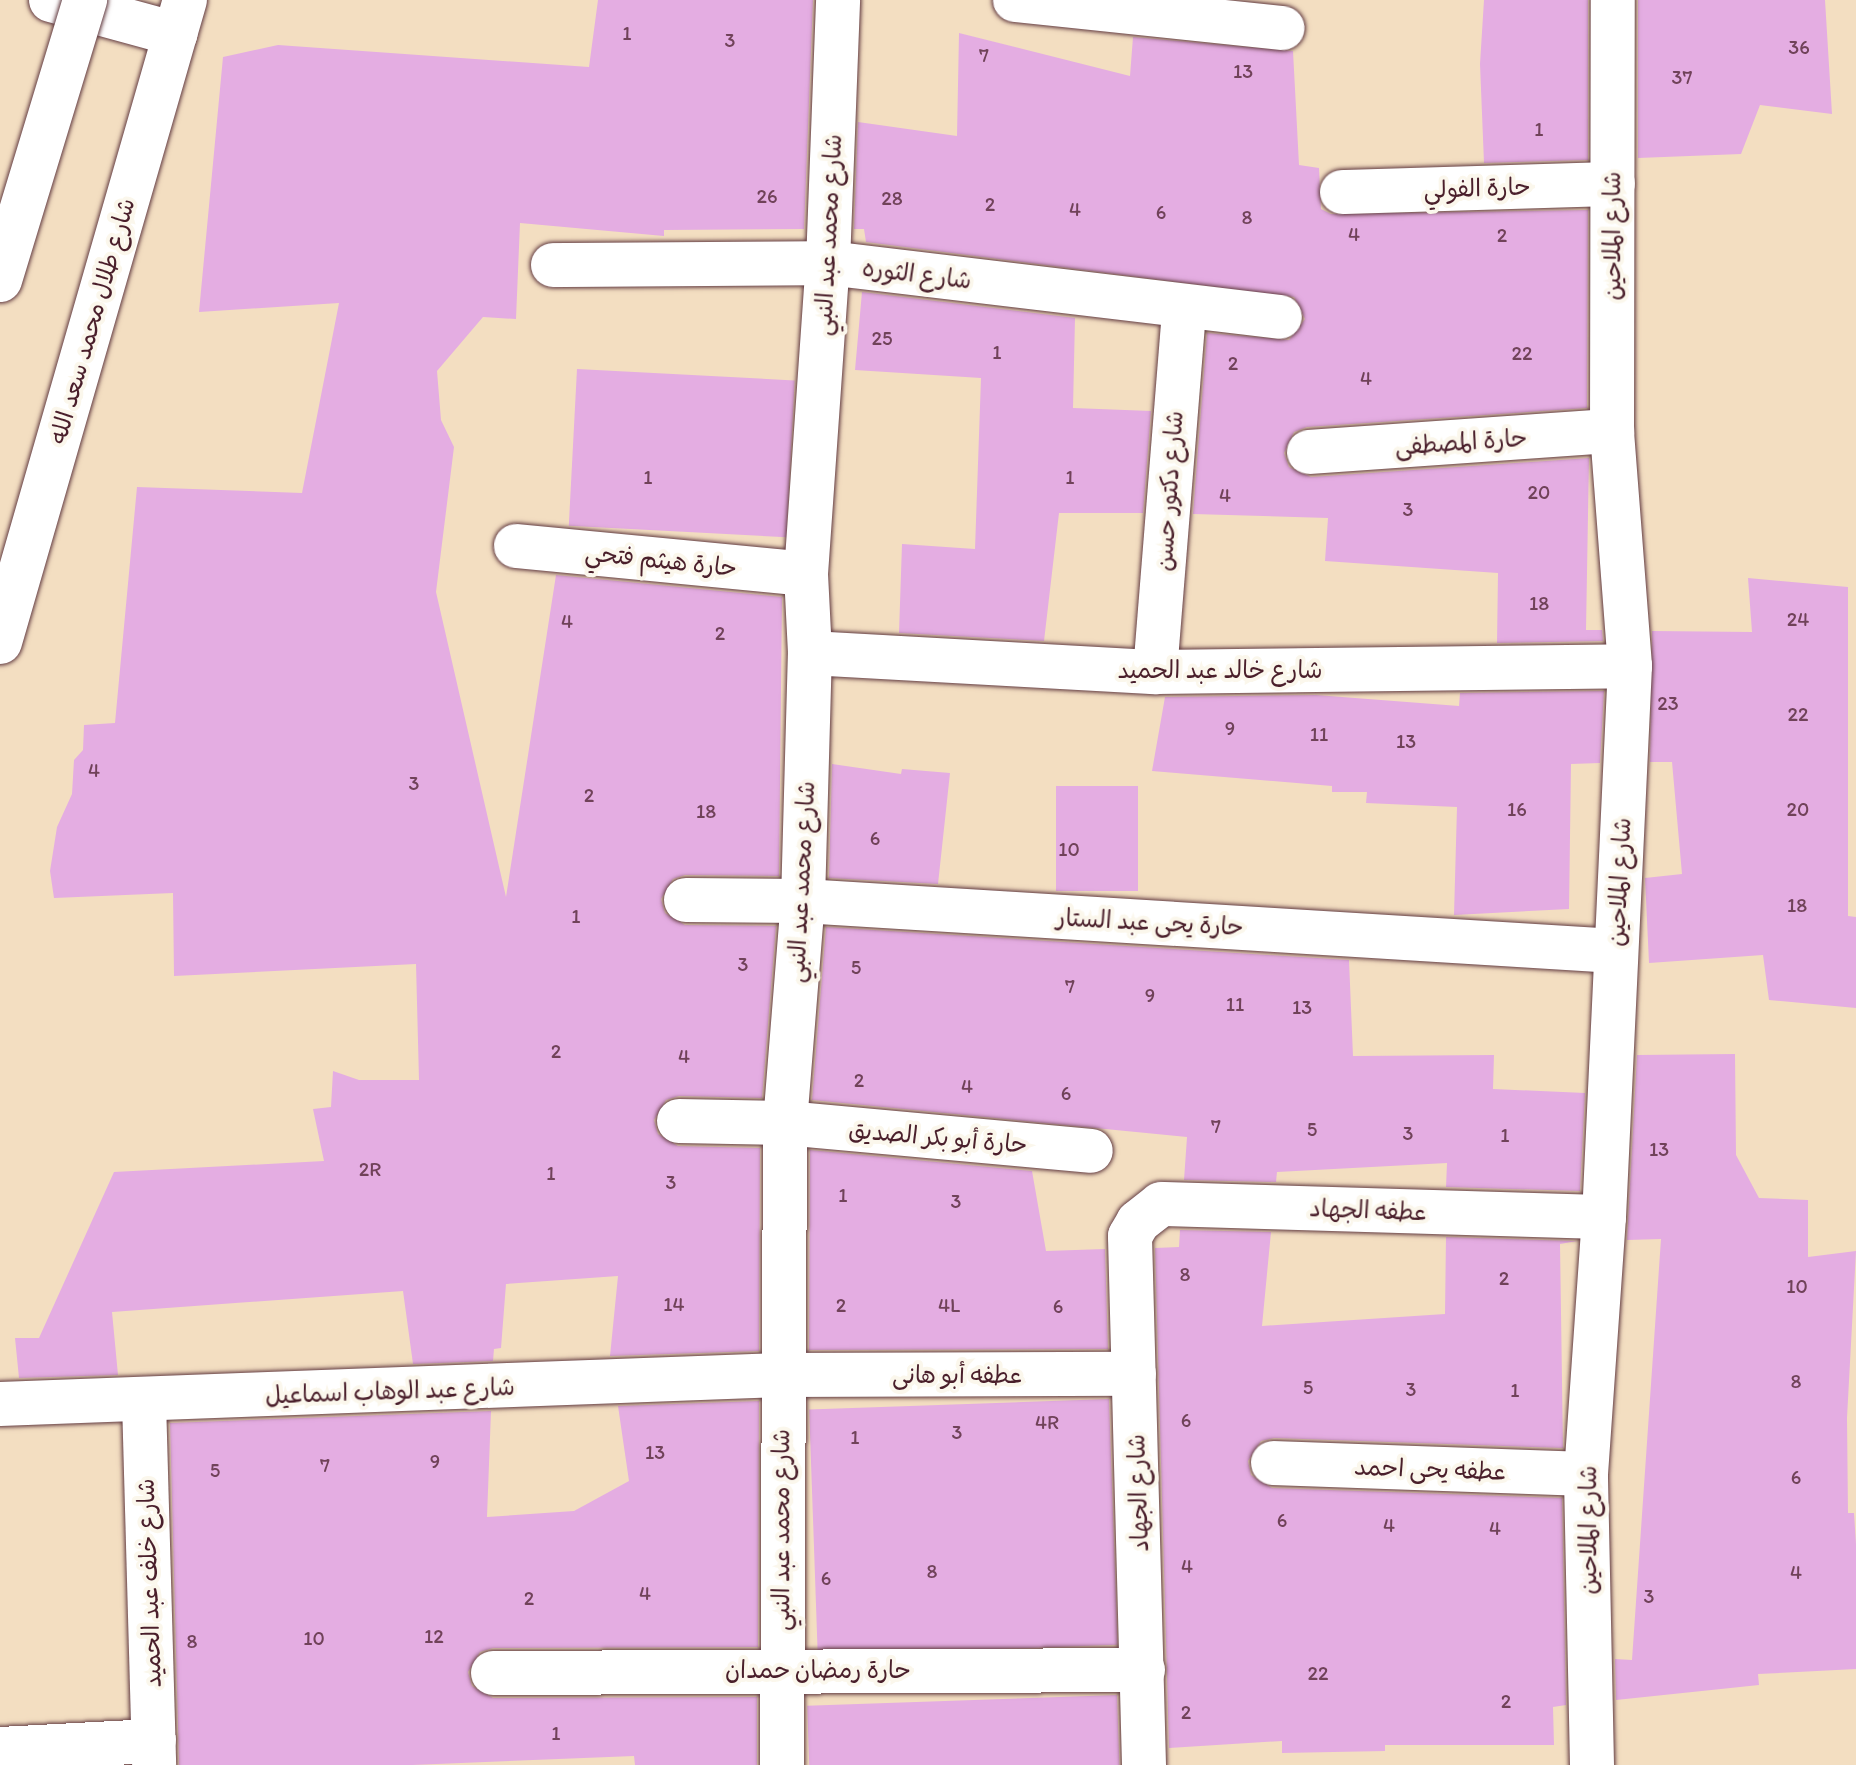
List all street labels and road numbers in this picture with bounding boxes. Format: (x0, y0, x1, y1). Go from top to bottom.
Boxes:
street label: شارع محمد عبد النبي (808, 133, 848, 337)
street label: شارع الملاحين (1598, 171, 1626, 301)
street label: حارة الفولي (1423, 172, 1531, 204)
street label: شارع طلال محمد سعد الله (43, 195, 141, 447)
street label: شارع الثوره (861, 253, 973, 295)
street label: شارع دكتور حسن (1149, 410, 1189, 572)
street label: حارة المصطفى (1394, 423, 1528, 461)
street label: حارة هيثم فتحي (584, 538, 738, 582)
street label: شارع خالد عبد الحميد (1117, 656, 1323, 684)
street label: شارع محمد عبد النبي (781, 780, 821, 984)
street label: شارع الملاحين (1601, 817, 1637, 947)
street label: حارة يحى عبد الستار (1056, 903, 1244, 941)
street label: حارة أبو بكر الصديق (847, 1115, 1029, 1159)
street label: عطفه الجهاد (1309, 1194, 1427, 1226)
street label: عطفه أبو هانى (892, 1361, 1022, 1389)
street label: شارع عبد الوهاب اسماعيل (265, 1372, 515, 1410)
street label: شارع محمد عبد النبي (767, 1429, 795, 1631)
street label: شارع الجهاد (1122, 1434, 1154, 1552)
street label: عطفه يحى احمد (1353, 1452, 1507, 1486)
street label: شارع الملاحين (1574, 1465, 1602, 1595)
street label: شارع خلف عبد الحميد (131, 1478, 167, 1688)
street label: حارة رمضان حمدان (725, 1656, 911, 1684)

